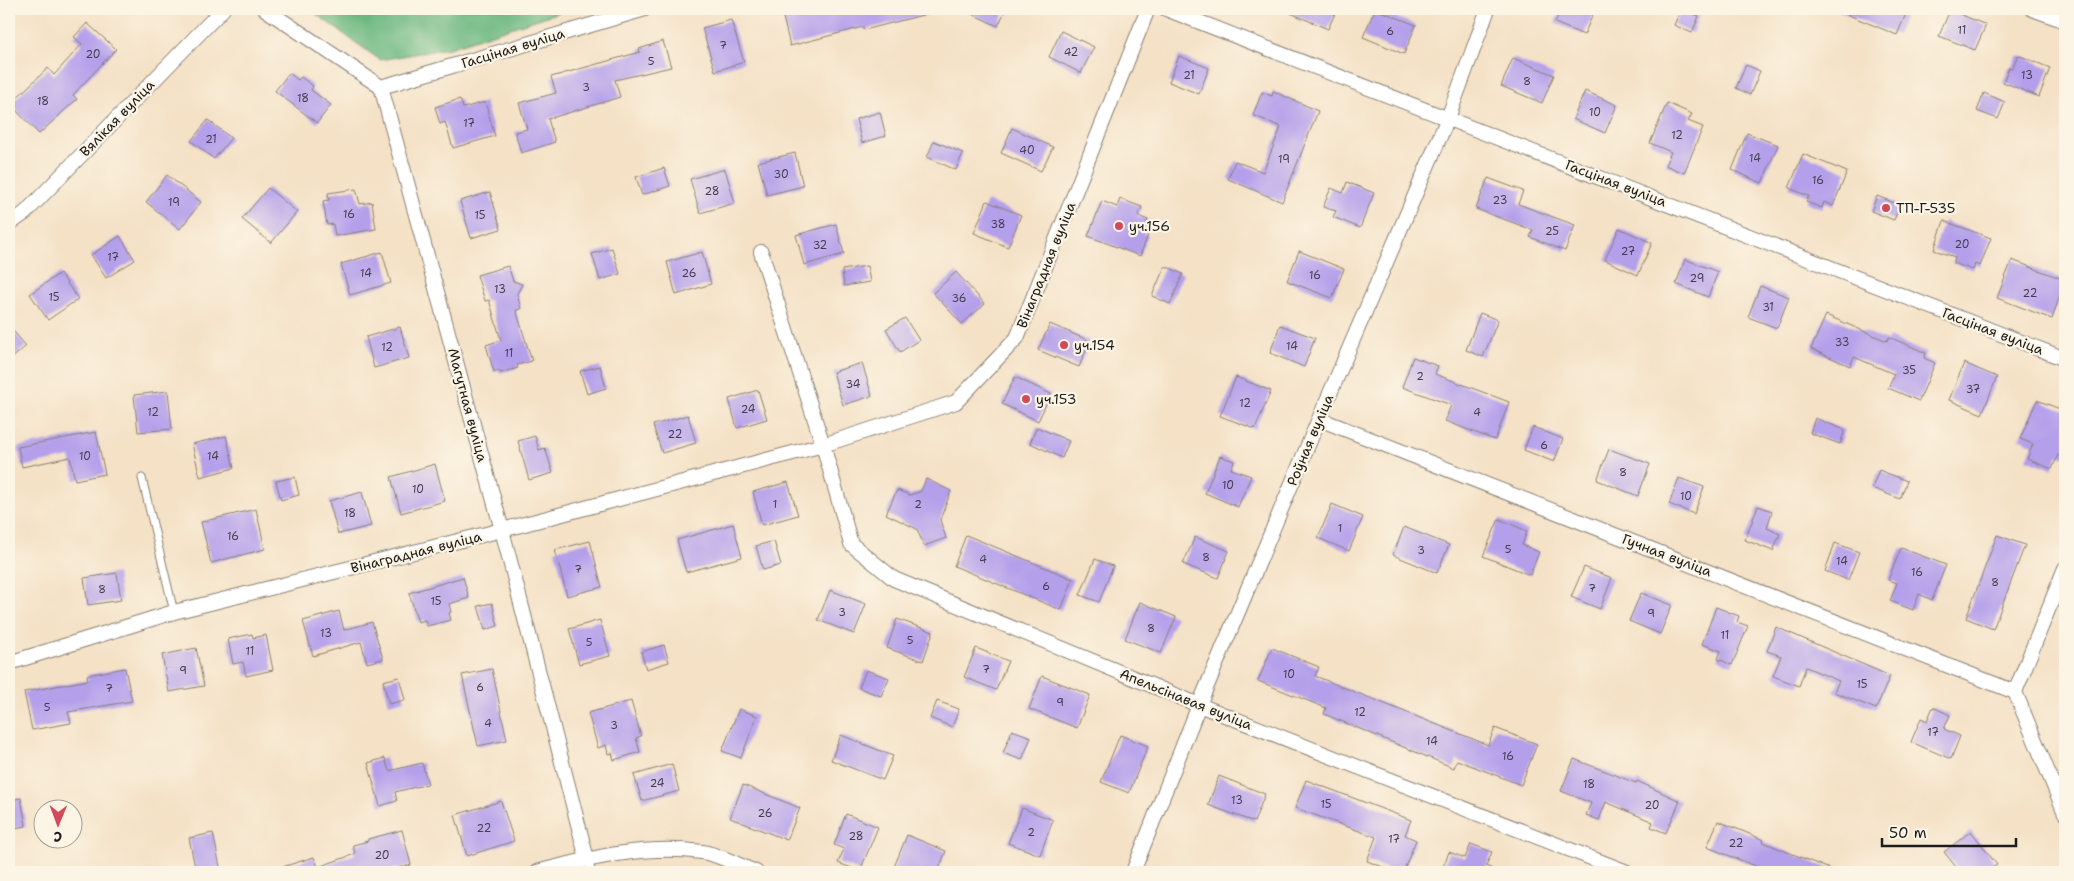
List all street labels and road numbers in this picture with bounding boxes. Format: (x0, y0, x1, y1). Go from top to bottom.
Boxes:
street label: Гасціная вуліца (459, 24, 567, 72)
street label: Вялікая вуліца (76, 76, 158, 160)
street label: Гасціная вуліца (1563, 155, 1669, 211)
street label: Вінаградная вуліца (1012, 199, 1080, 331)
street label: Гасціная вуліца (1940, 303, 2046, 359)
street label: Магутная вуліца (444, 346, 492, 464)
street label: Роўная вуліца (1283, 391, 1338, 489)
street label: Вінаградная вуліца (349, 527, 484, 577)
street label: Гучная вуліца (1619, 530, 1715, 581)
street label: Апельсінавая вуліца (1117, 664, 1255, 734)

